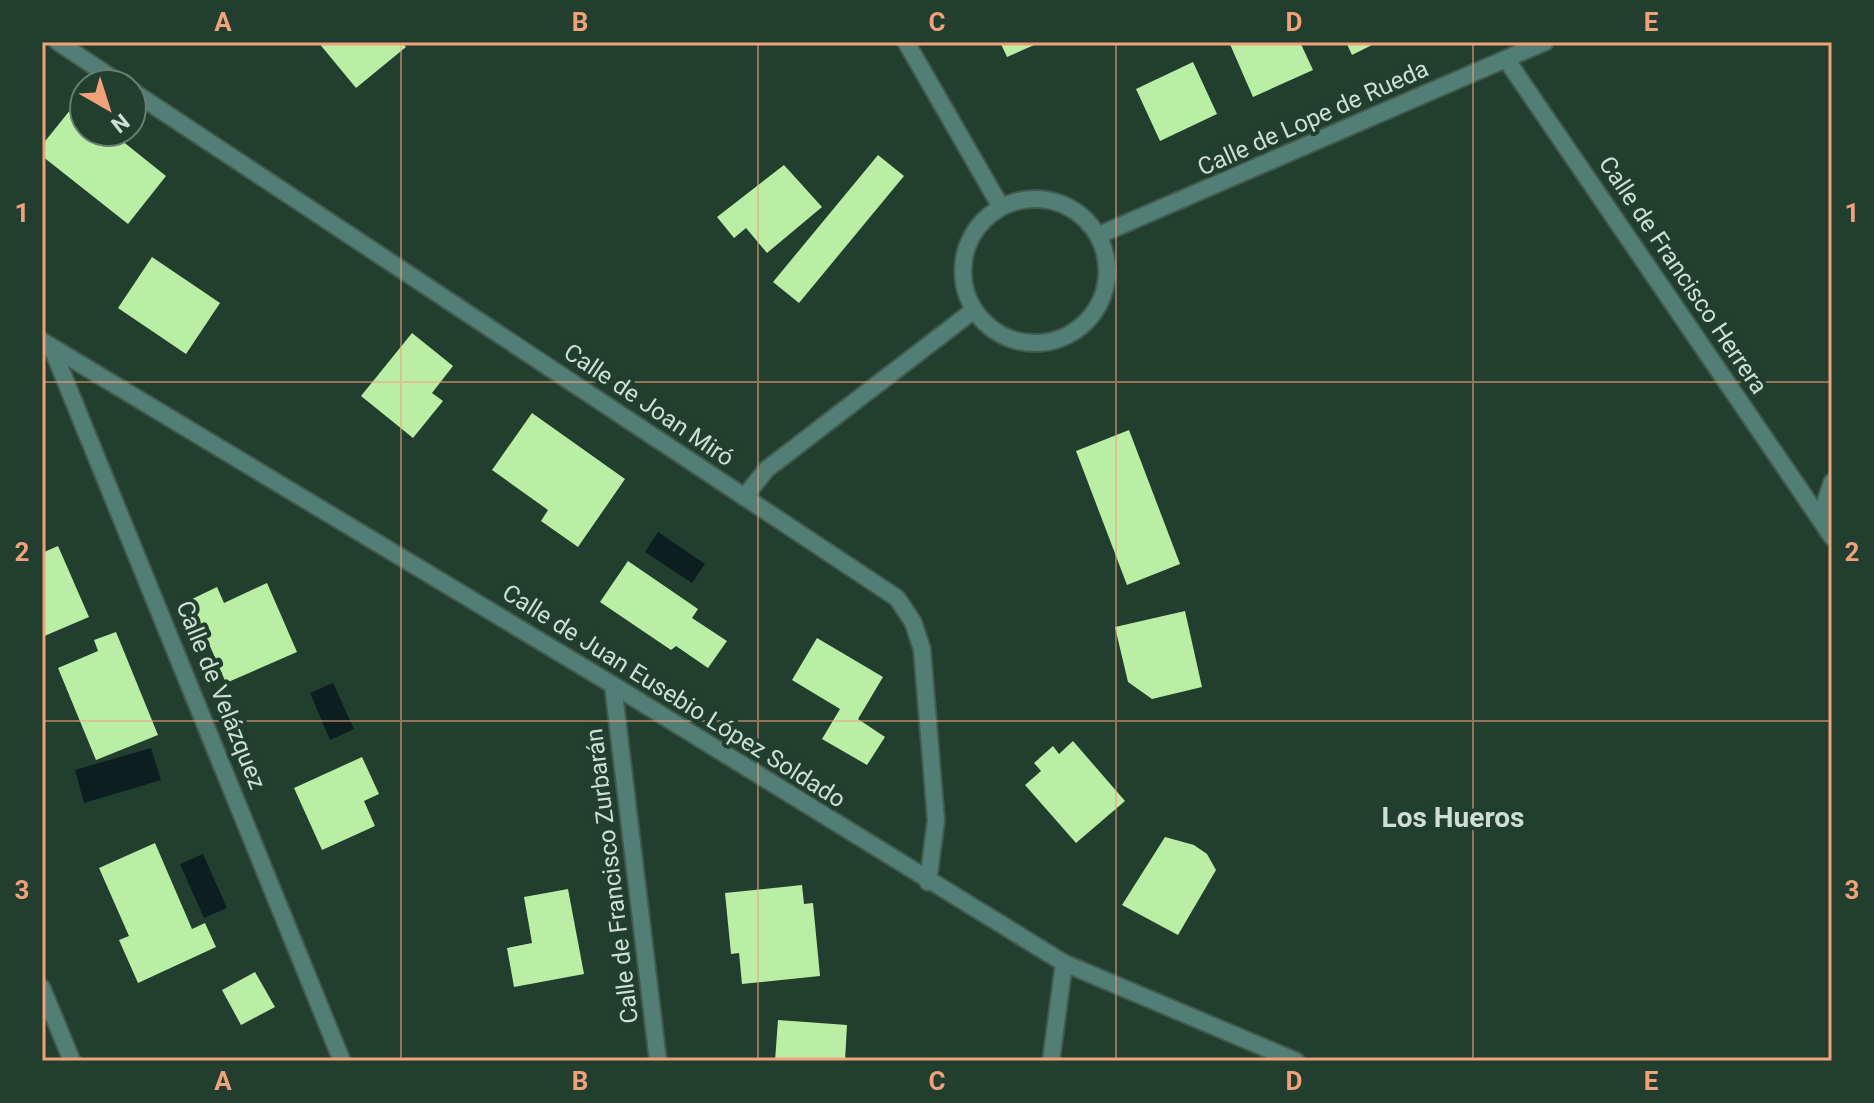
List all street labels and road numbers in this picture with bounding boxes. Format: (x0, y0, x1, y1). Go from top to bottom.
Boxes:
street label: Calle de Lope de Rueda (1193, 54, 1433, 182)
street label: Calle de Francisco Herrera (1593, 151, 1773, 399)
street label: Calle de Joan Miró (559, 338, 739, 472)
street label: Calle de Juan Eusebio López Soldado (497, 578, 851, 814)
street label: Calle de Velázquez (170, 597, 272, 793)
street label: Calle de Francisco Zurbarán (580, 727, 644, 1025)

